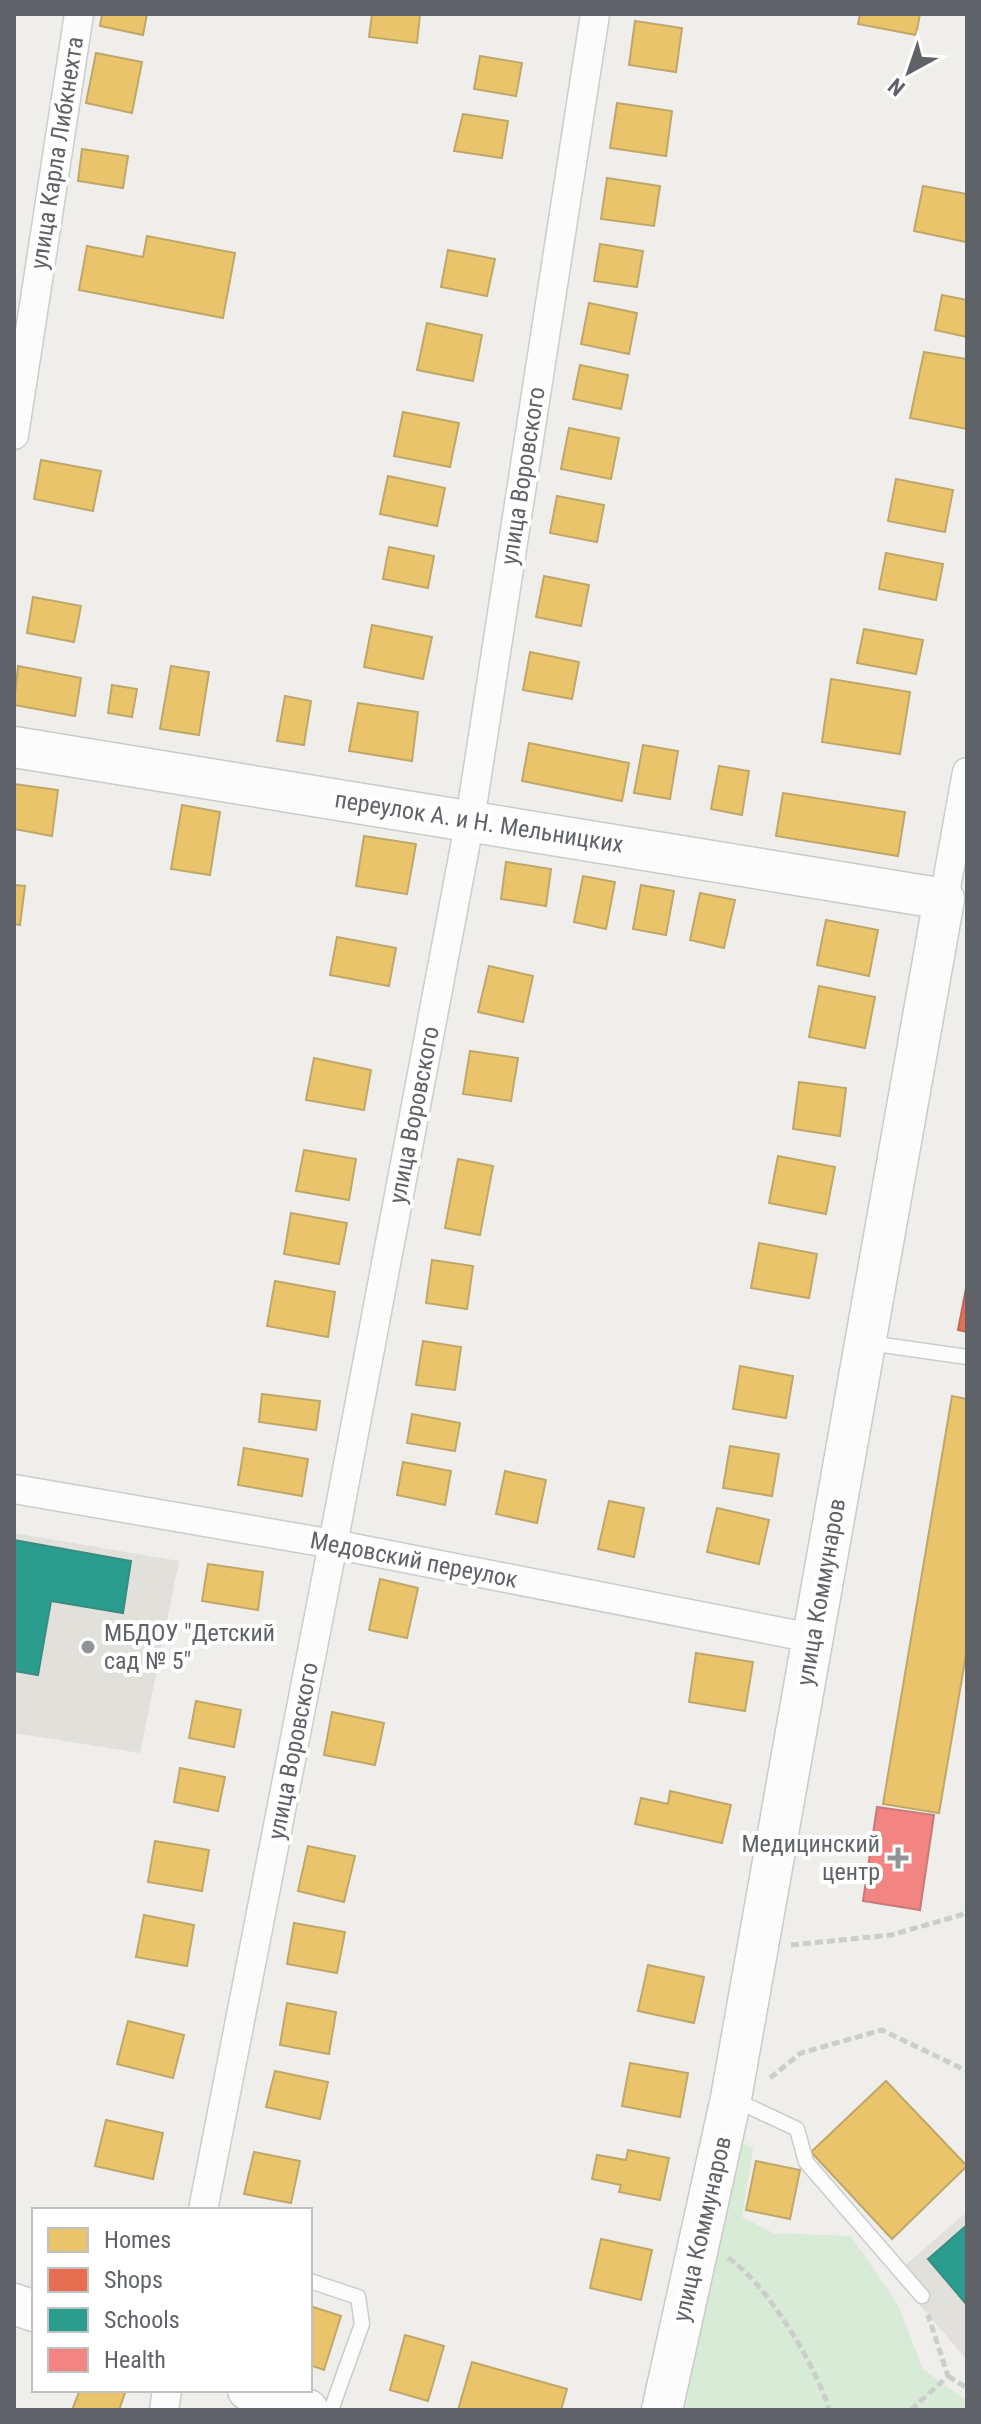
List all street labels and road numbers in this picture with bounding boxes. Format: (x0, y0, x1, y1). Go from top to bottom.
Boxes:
street label: улица Карла Либкнехта (25, 35, 89, 271)
street label: улица Воровского (495, 385, 551, 567)
street label: переулок А. и Н. Мельницких (333, 785, 625, 859)
street label: улица Воровского (383, 1024, 445, 1206)
street label: улица Коммунаров (791, 1496, 851, 1688)
street label: Медовский переулок (308, 1526, 521, 1594)
street label: улица Воровского (262, 1660, 324, 1842)
street label: улица Коммунаров (667, 2134, 737, 2324)

